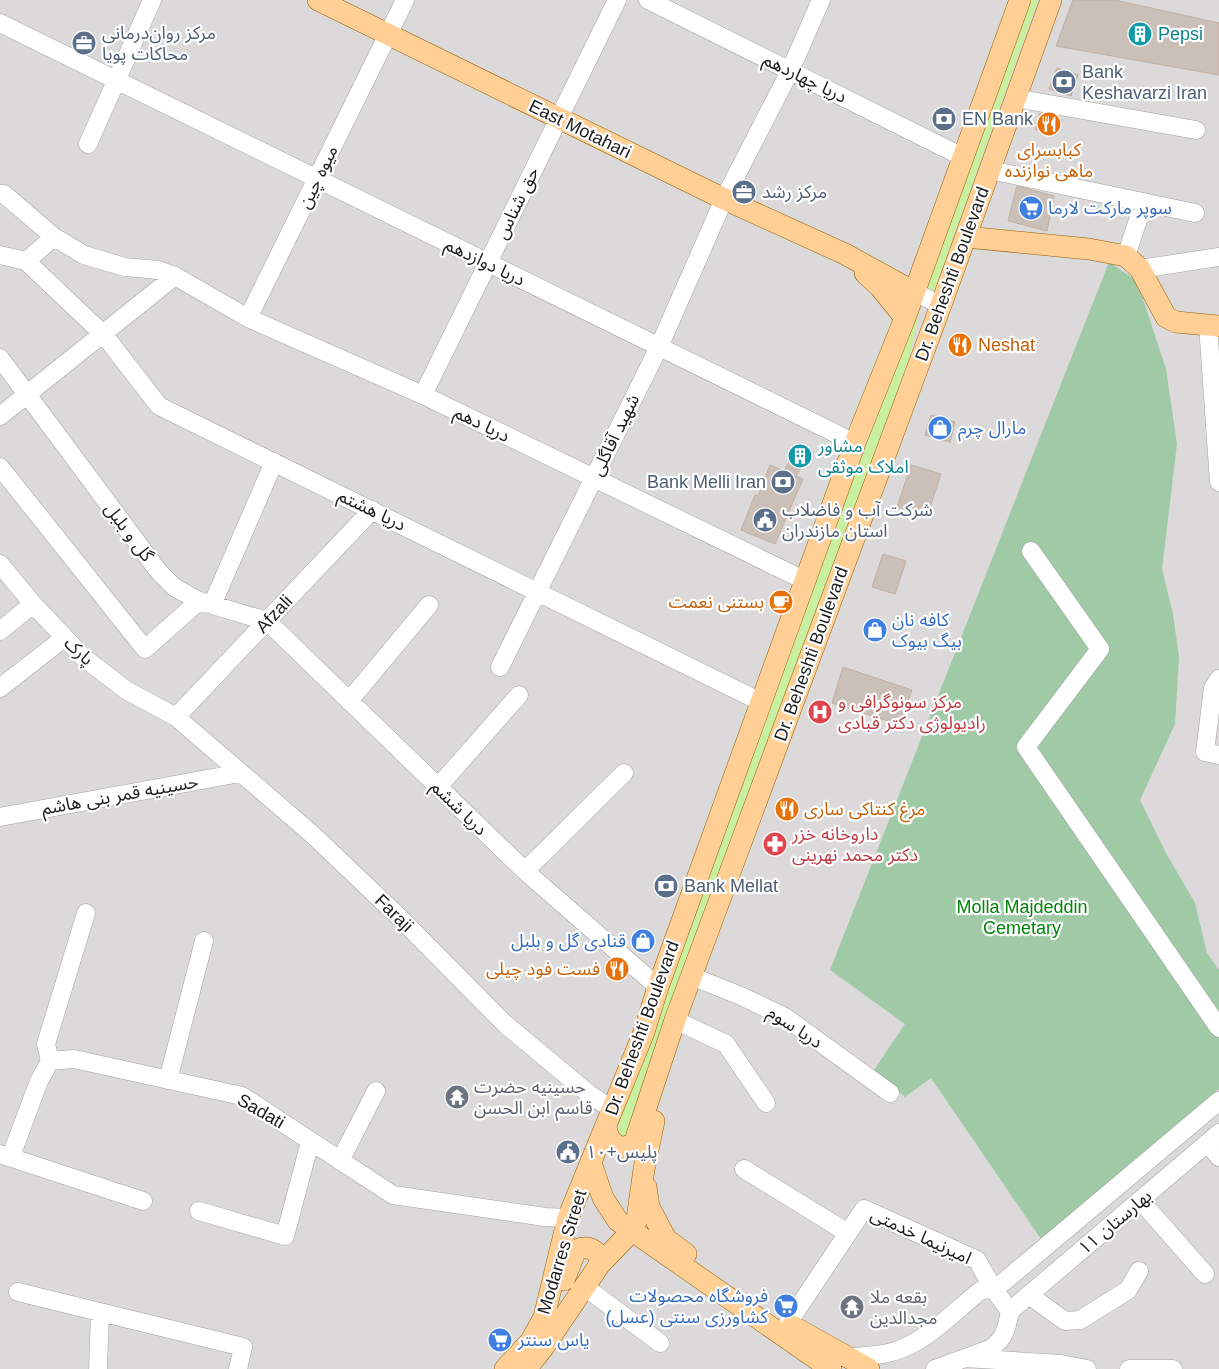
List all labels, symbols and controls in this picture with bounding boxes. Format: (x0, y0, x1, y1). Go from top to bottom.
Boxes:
building icon: Pepsi (1127, 21, 1153, 47)
place label: مرکز روان‌درمانی محاکات پويا (102, 23, 216, 65)
place label: Pepsi (1158, 24, 1203, 44)
office icon: مرکز روان‌درمانی محاکات پويا (71, 30, 97, 56)
street label: دریا چهاردهم (759, 49, 850, 109)
place label: Bank Keshavarzi Iran (1082, 62, 1207, 103)
bank icon: Bank Keshavarzi Iran (1051, 69, 1077, 95)
street label: East Motahari (526, 96, 634, 162)
bank icon: EN Bank (931, 106, 957, 132)
place label: EN Bank (962, 109, 1034, 129)
restaurant icon: کبابسرای ماهی نوازنده (1036, 111, 1062, 137)
place label: کبابسرای ماهی نوازنده (1005, 140, 1093, 182)
street label: میوه چین (294, 142, 343, 212)
street label: حق شناس (491, 164, 544, 243)
office icon: مرکز رشد (731, 179, 757, 205)
place label: مرکز رشد (762, 182, 827, 203)
street label: Dr. Beheshti Boulevard (911, 184, 993, 364)
supermarket icon: سوپر مارکت لارما (1018, 195, 1044, 221)
place label: سوپر مارکت لارما (1048, 198, 1172, 219)
street label: دریا دوازدهم (441, 234, 528, 293)
restaurant icon: Neshat (947, 332, 973, 358)
place label: Neshat (978, 335, 1035, 355)
street label: شهید آقاگلی (587, 391, 644, 479)
street label: دریا دهم (450, 402, 513, 449)
shop icon: مارال چرم (927, 415, 953, 441)
place label: مارال چرم (958, 418, 1026, 442)
place label: مشاور املاک موثقی (817, 436, 909, 478)
building icon: مشاور املاک موثقی (787, 443, 813, 469)
bank icon: Bank Melli Iran (770, 469, 796, 495)
place label: Bank Melli Iran (647, 472, 766, 492)
street label: دریا هشتم (334, 485, 409, 538)
street label: گل و بلبل (100, 499, 158, 566)
place label: شرکت آب و فاضلاب استان مازندران (782, 500, 933, 542)
public building icon: شرکت آب و فاضلاب استان مازندران (752, 507, 778, 533)
street label: Dr. Beheshti Boulevard (770, 564, 852, 744)
cafe icon: بستنی نعمت (768, 589, 794, 615)
street label: Afzali (252, 591, 296, 637)
place label: بستنی نعمت (668, 592, 764, 613)
place label: کافه نان بیگ بیوک (892, 610, 962, 652)
shop icon: کافه نان بیگ بیوک (862, 617, 888, 643)
street label: پارک (60, 633, 98, 670)
place label: مركز سونوگرافی و راديولوژی دكتر قبادی (838, 692, 986, 734)
hospital icon: مركز سونوگرافی و راديولوژی دكتر قبادی (807, 699, 833, 725)
street label: حسینیه قمر بنی هاشم (40, 771, 201, 822)
street label: دریا ششم (425, 777, 491, 842)
restaurant icon: مرغ کنتاکی ساری (774, 796, 800, 822)
place label: مرغ کنتاکی ساری (804, 799, 926, 823)
place label: داروخانه خزر دکتر محمد نهرینی (791, 824, 918, 866)
pharmacy icon: داروخانه خزر دکتر محمد نهرینی (762, 831, 788, 857)
bank icon: Bank Mellat (653, 873, 679, 899)
place label: Bank Mellat (684, 876, 778, 896)
street label: Faraji (371, 890, 417, 936)
park label: Molla Majdeddin Cemetary (956, 897, 1088, 938)
shop icon: قنادی گل و بلبل (630, 928, 656, 954)
place label: قنادی گل و بلبل (511, 931, 626, 952)
street label: Dr. Beheshti Boulevard (601, 938, 683, 1118)
restaurant icon: فست فود چیلی (604, 956, 630, 982)
place label: فست فود چیلی (486, 959, 600, 980)
street label: دریا سوم (762, 1002, 826, 1056)
place label: حسینیه حضرت قاسم ابن الحسن (474, 1077, 593, 1121)
temple icon: حسینیه حضرت قاسم ابن الحسن (444, 1084, 470, 1110)
street label: Sadati (234, 1090, 288, 1132)
public building icon: پلیس+١٠ (555, 1139, 581, 1165)
place label: پلیس+١٠ (586, 1142, 657, 1163)
street label: بهارستان ۱۱ (1074, 1186, 1156, 1259)
street label: Modarres Street (534, 1187, 590, 1317)
street label: امیرنیما خدمتی (867, 1204, 975, 1269)
place label: فروشگاه محصولات کشاورزی سنتی (عسل) (605, 1286, 769, 1328)
place label: بقعه ملا مجدالدين (870, 1287, 938, 1329)
supermarket icon: فروشگاه محصولات کشاورزی سنتی (عسل) (773, 1293, 799, 1319)
temple icon: بقعه ملا مجدالدين (839, 1294, 865, 1320)
supermarket icon: یاس سنتر (487, 1327, 513, 1353)
place label: یاس سنتر (517, 1330, 590, 1351)

